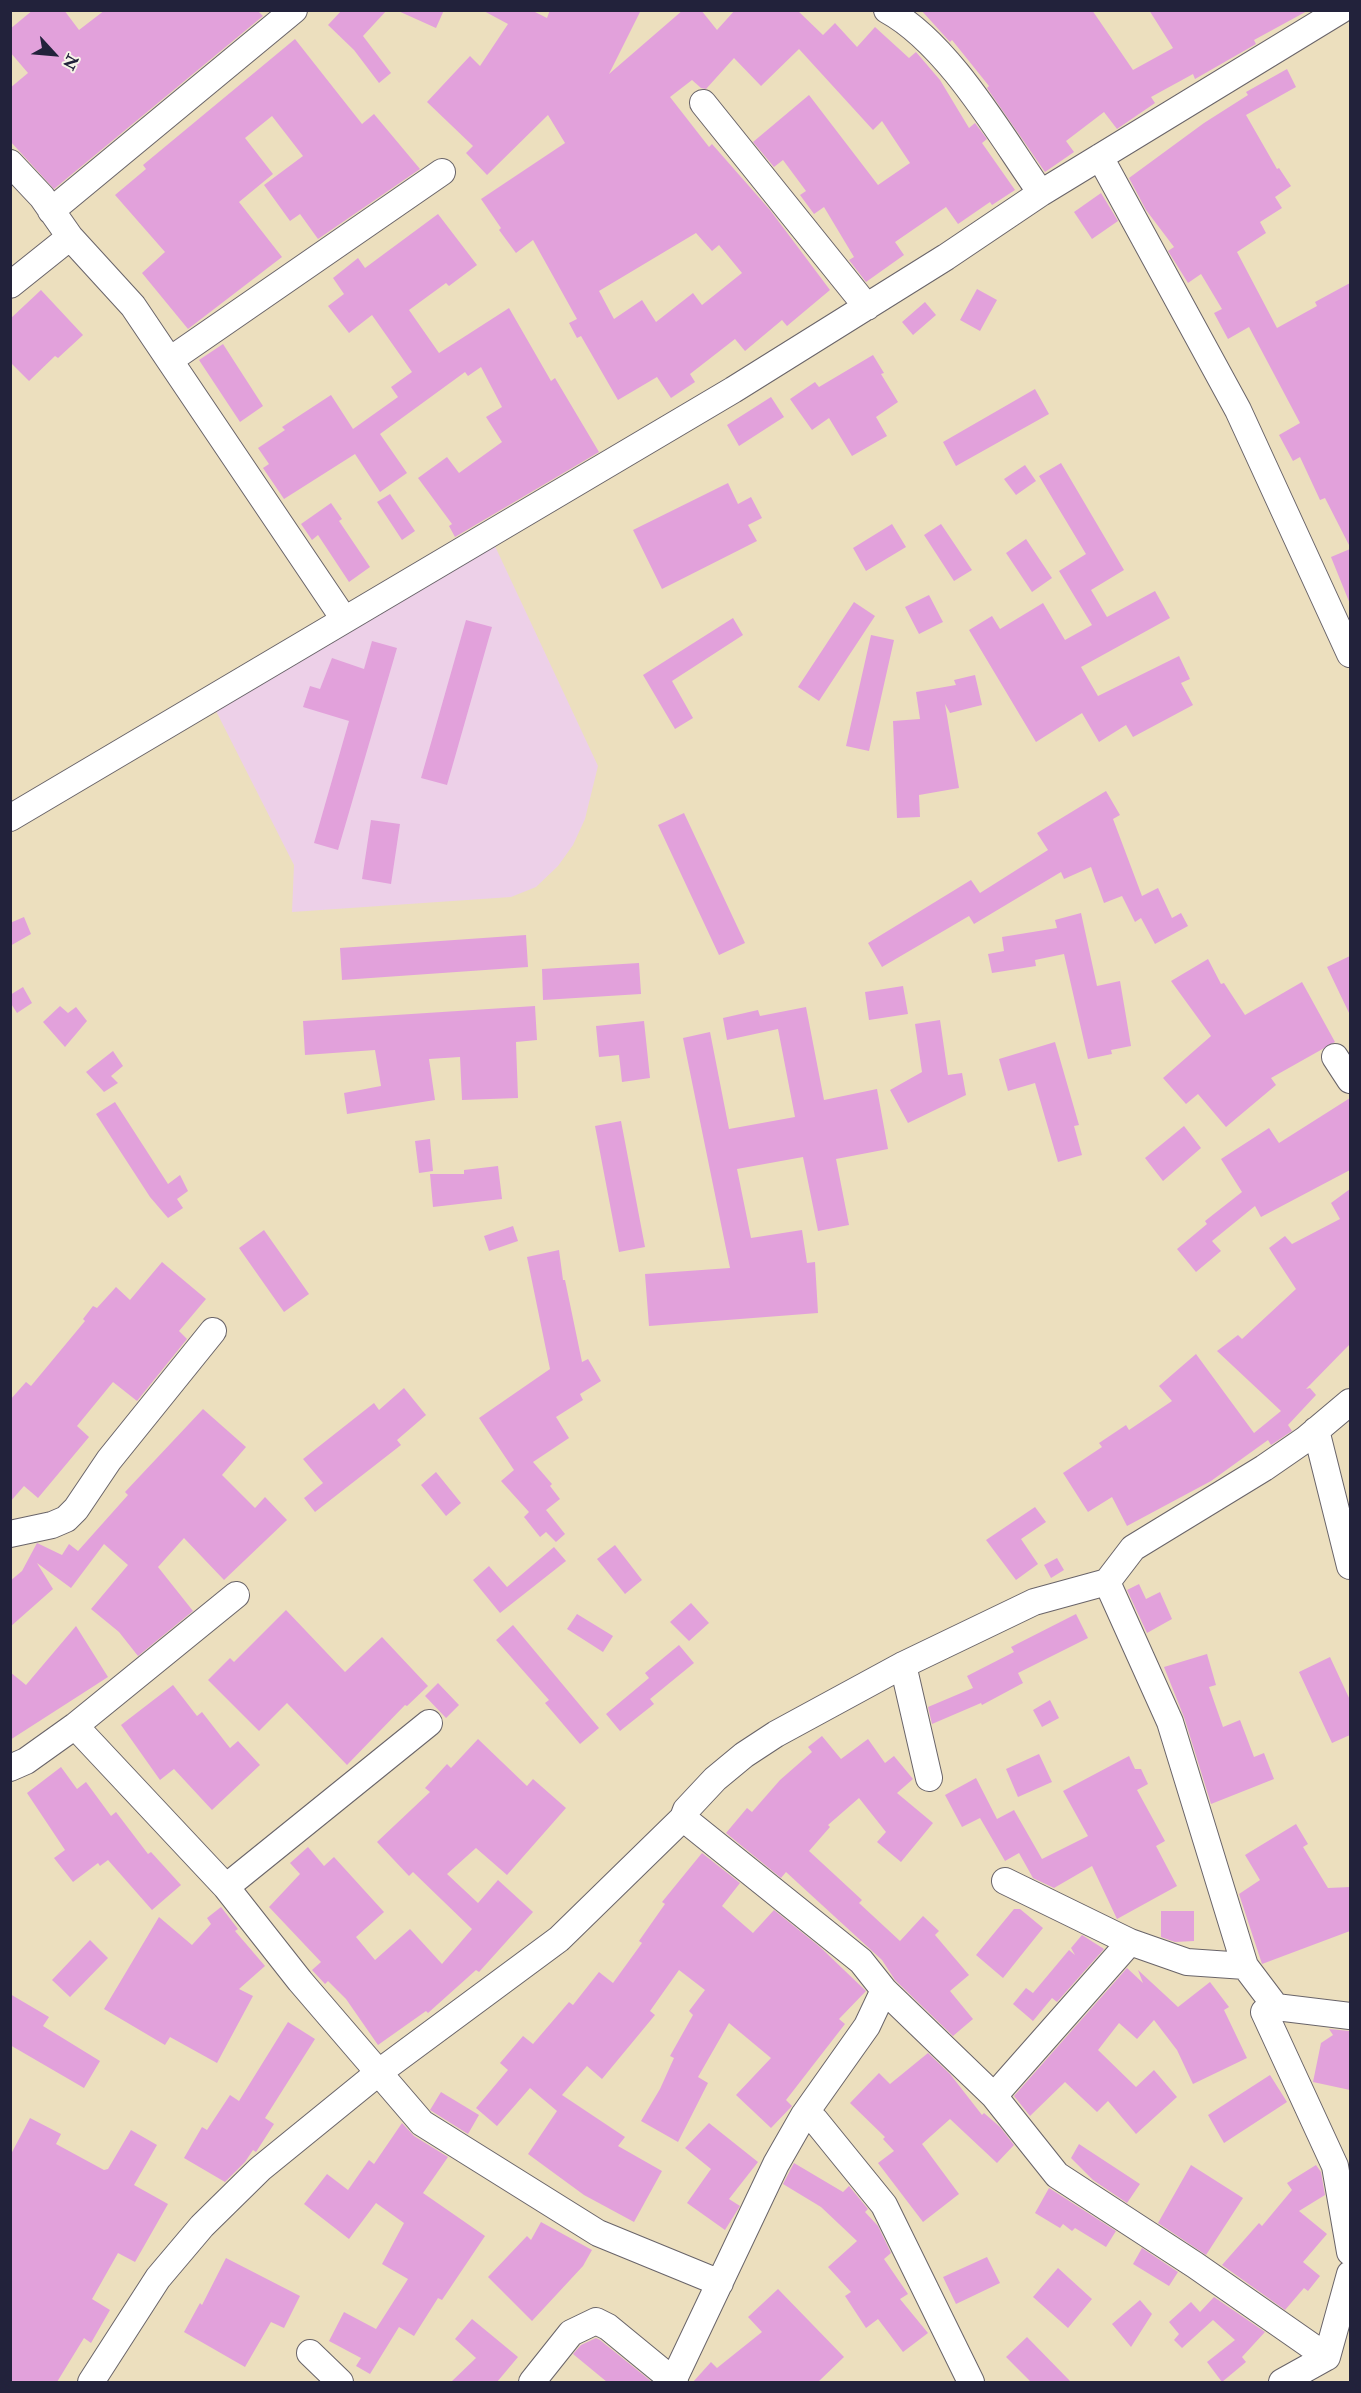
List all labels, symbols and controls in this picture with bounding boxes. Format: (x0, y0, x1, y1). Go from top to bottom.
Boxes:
north arrow (24, 24, 84, 84)
text: N (58, 51, 82, 73)

